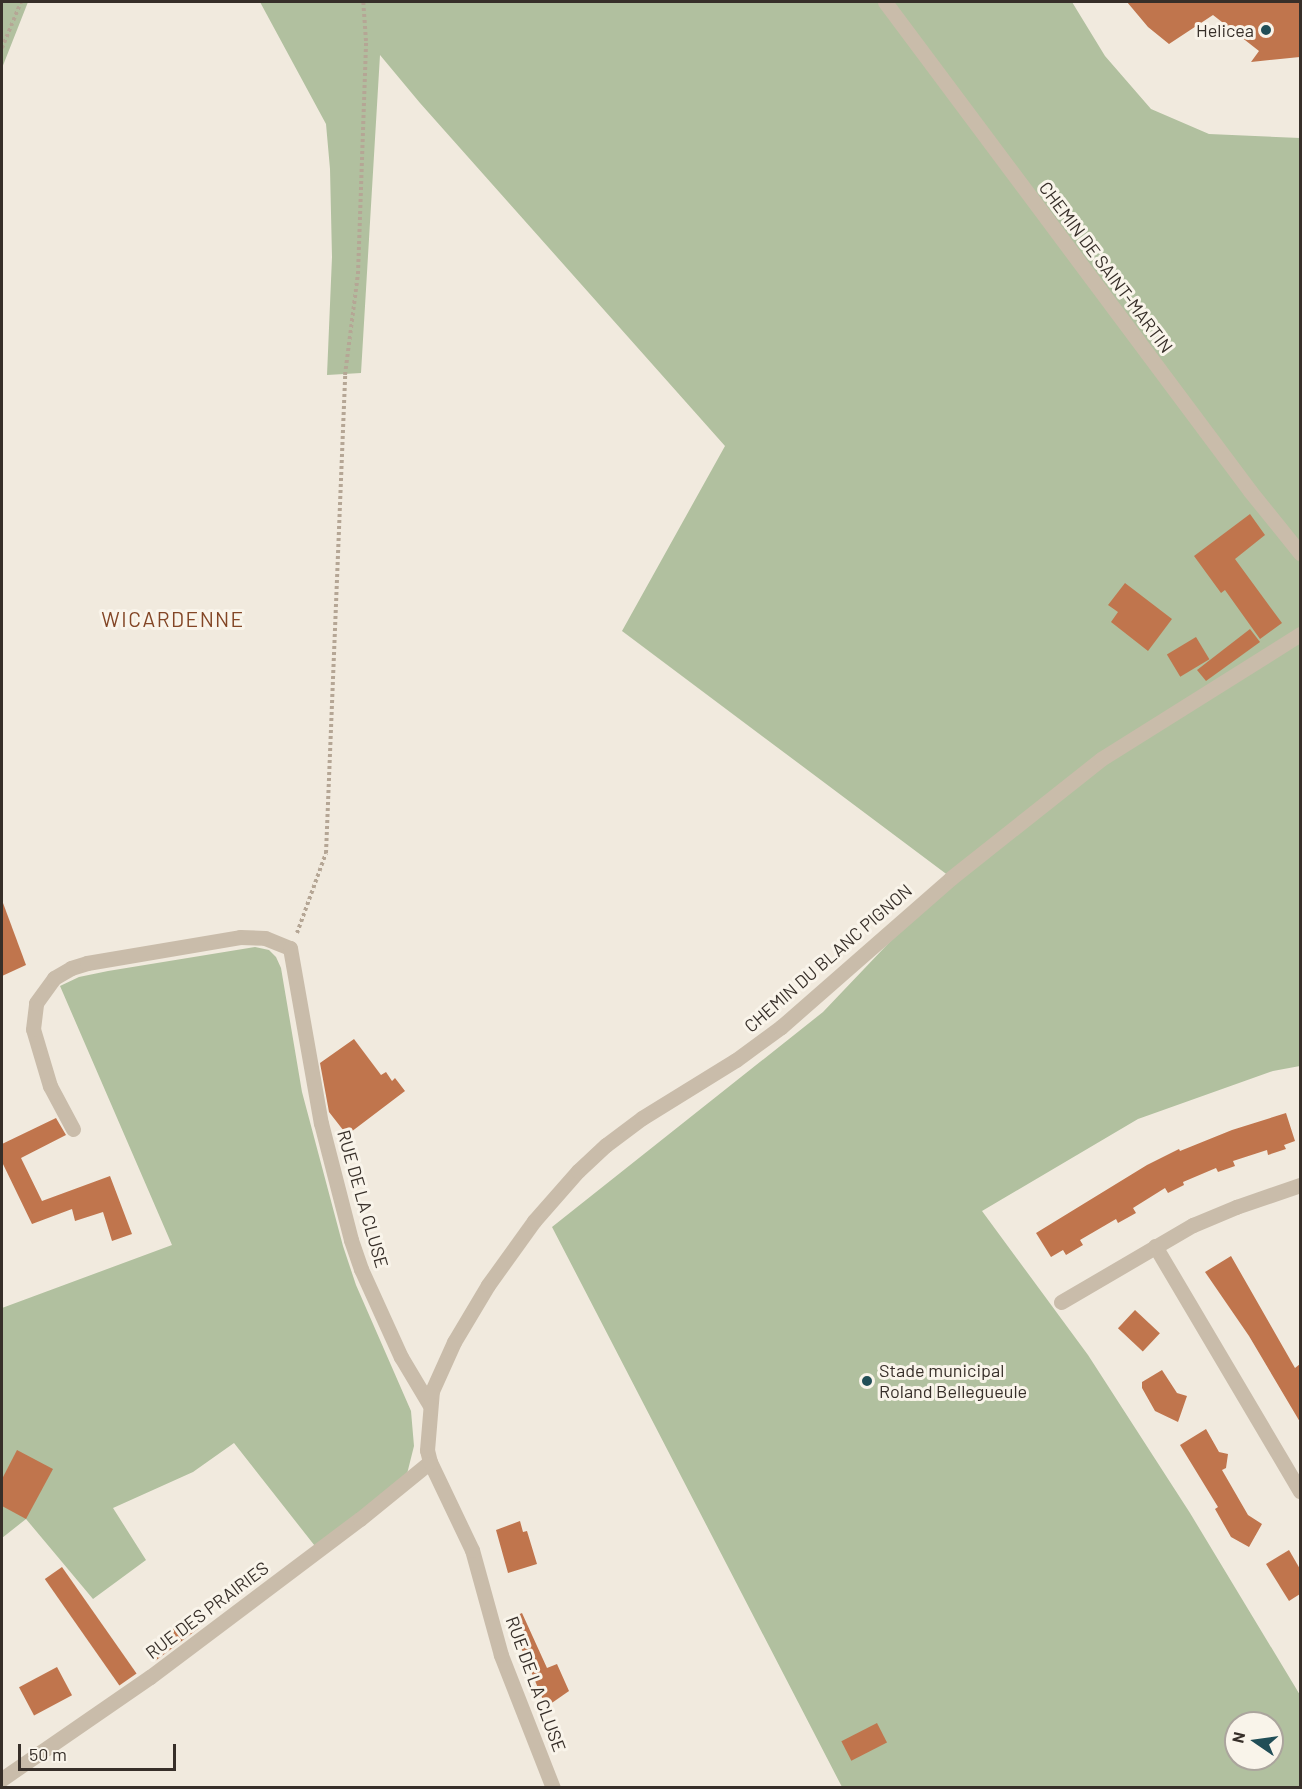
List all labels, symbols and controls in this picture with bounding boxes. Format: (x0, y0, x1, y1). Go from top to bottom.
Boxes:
place label: Helicea (1196, 19, 1254, 41)
marker: Helicea (1259, 23, 1273, 37)
street label: CHEMIN DE SAINT-MARTIN (1035, 177, 1177, 357)
district label: WICARDENNE (101, 606, 245, 632)
street label: CHEMIN DU BLANC PIGNON (740, 879, 916, 1037)
street label: RUE DE LA CLUSE (333, 1128, 393, 1270)
place label: Stade municipal Roland Bellegueule (879, 1360, 1027, 1402)
marker: Stade municipal Roland Bellegueule (860, 1374, 874, 1388)
street label: RUE DES PRAIRIES (141, 1557, 273, 1663)
street label: RUE DE LA CLUSE (501, 1613, 571, 1755)
north arrow (1224, 1711, 1284, 1771)
text: N (1227, 1730, 1248, 1745)
scale bar (21, 1732, 178, 1770)
text: 50 m (29, 1743, 67, 1765)

